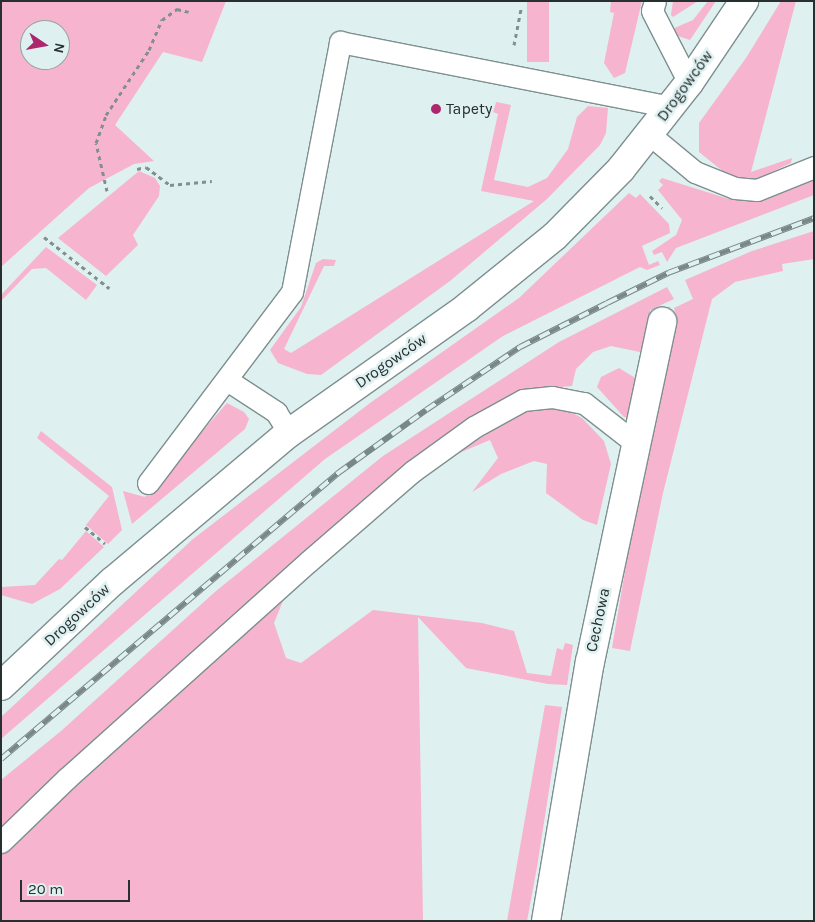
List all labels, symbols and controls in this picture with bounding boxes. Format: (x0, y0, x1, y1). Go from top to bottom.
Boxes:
north arrow (20, 20, 70, 70)
text: N (50, 41, 69, 55)
street label: Drogowców (653, 47, 717, 125)
place label: Tapety (446, 99, 492, 119)
marker: Tapety (430, 103, 442, 115)
street label: Drogowców (351, 329, 431, 393)
street label: Drogowców (40, 580, 114, 650)
street label: Cechowa (582, 586, 614, 654)
scale bar (22, 870, 132, 902)
text: 20 m (28, 880, 63, 898)

